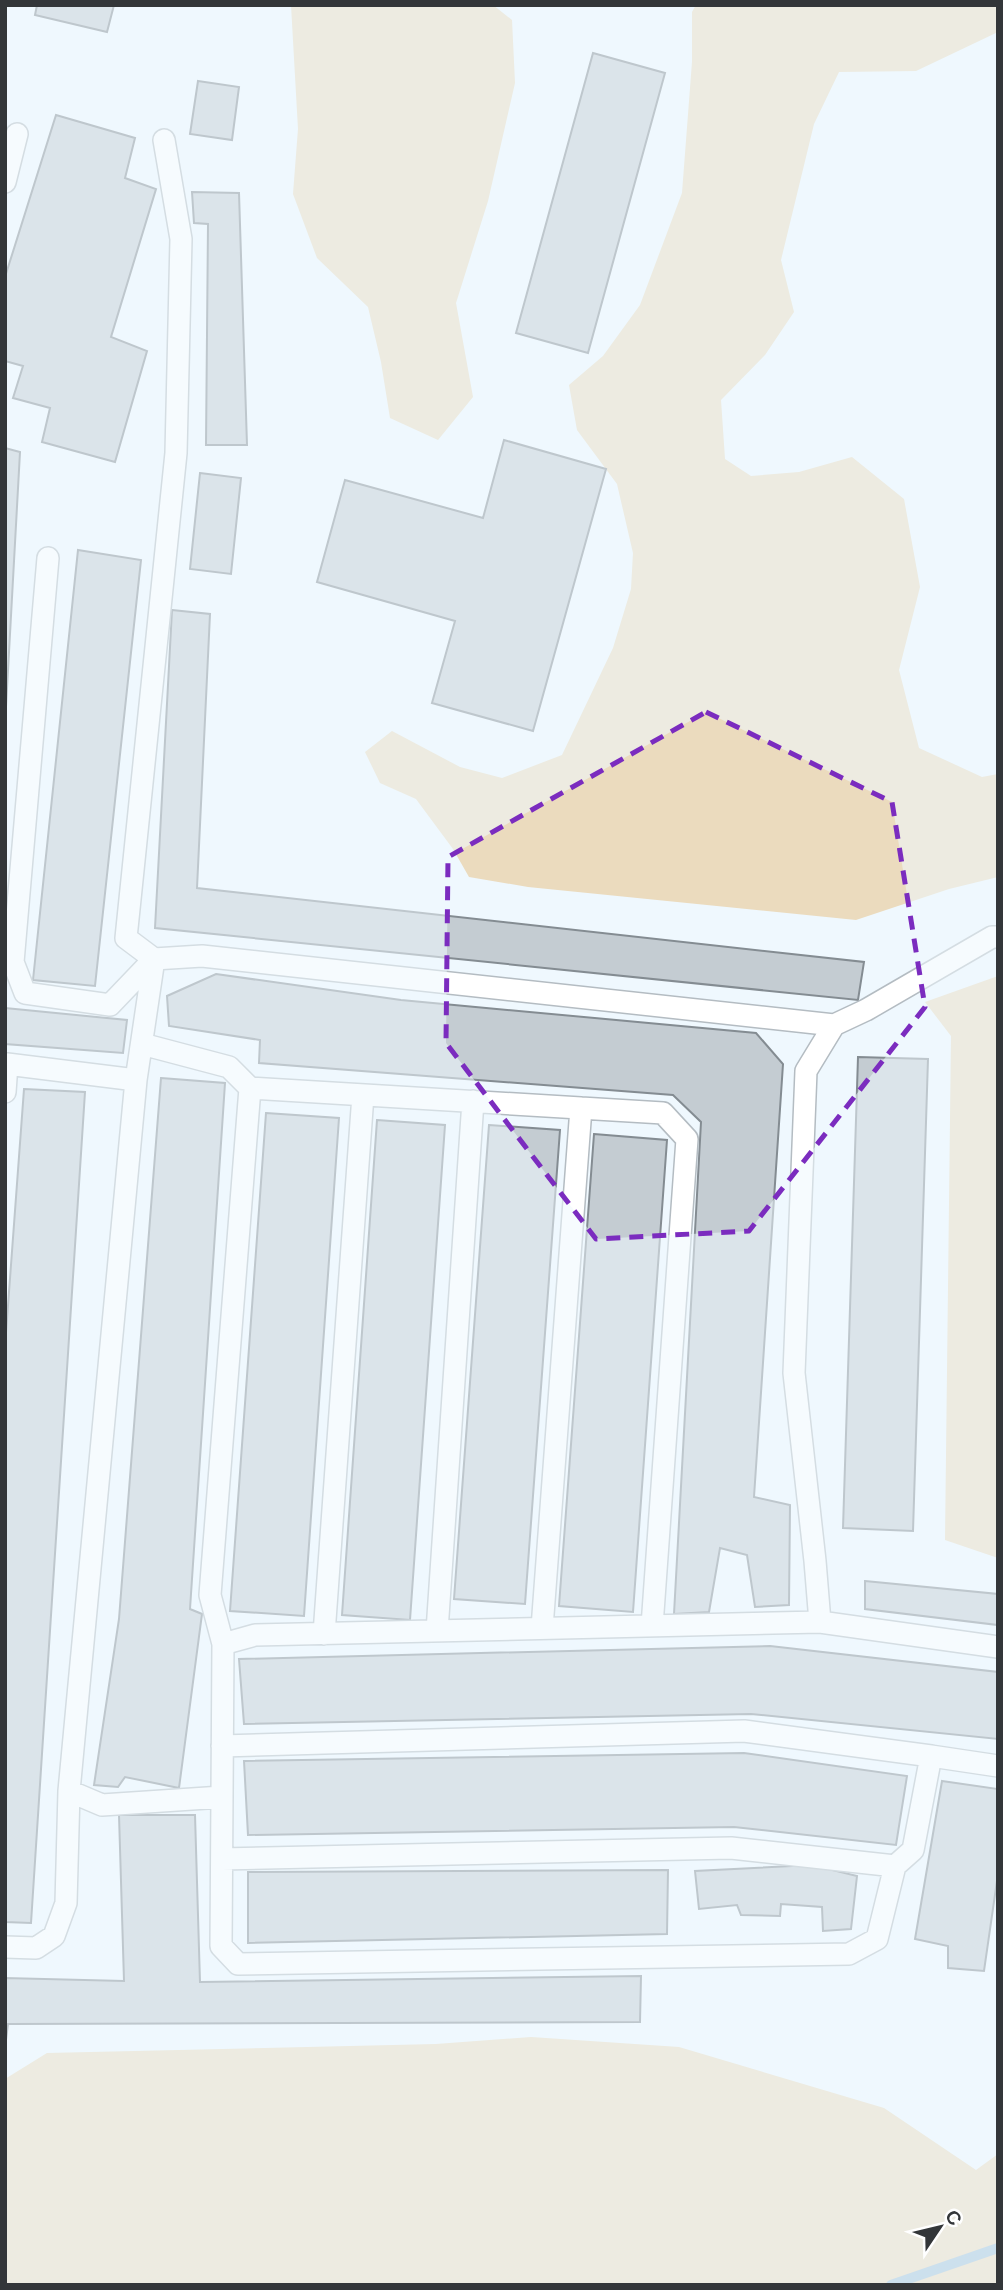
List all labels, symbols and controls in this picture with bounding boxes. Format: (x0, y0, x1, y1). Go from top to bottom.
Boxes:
north arrow (905, 2192, 975, 2262)
text: С (941, 2206, 966, 2229)

